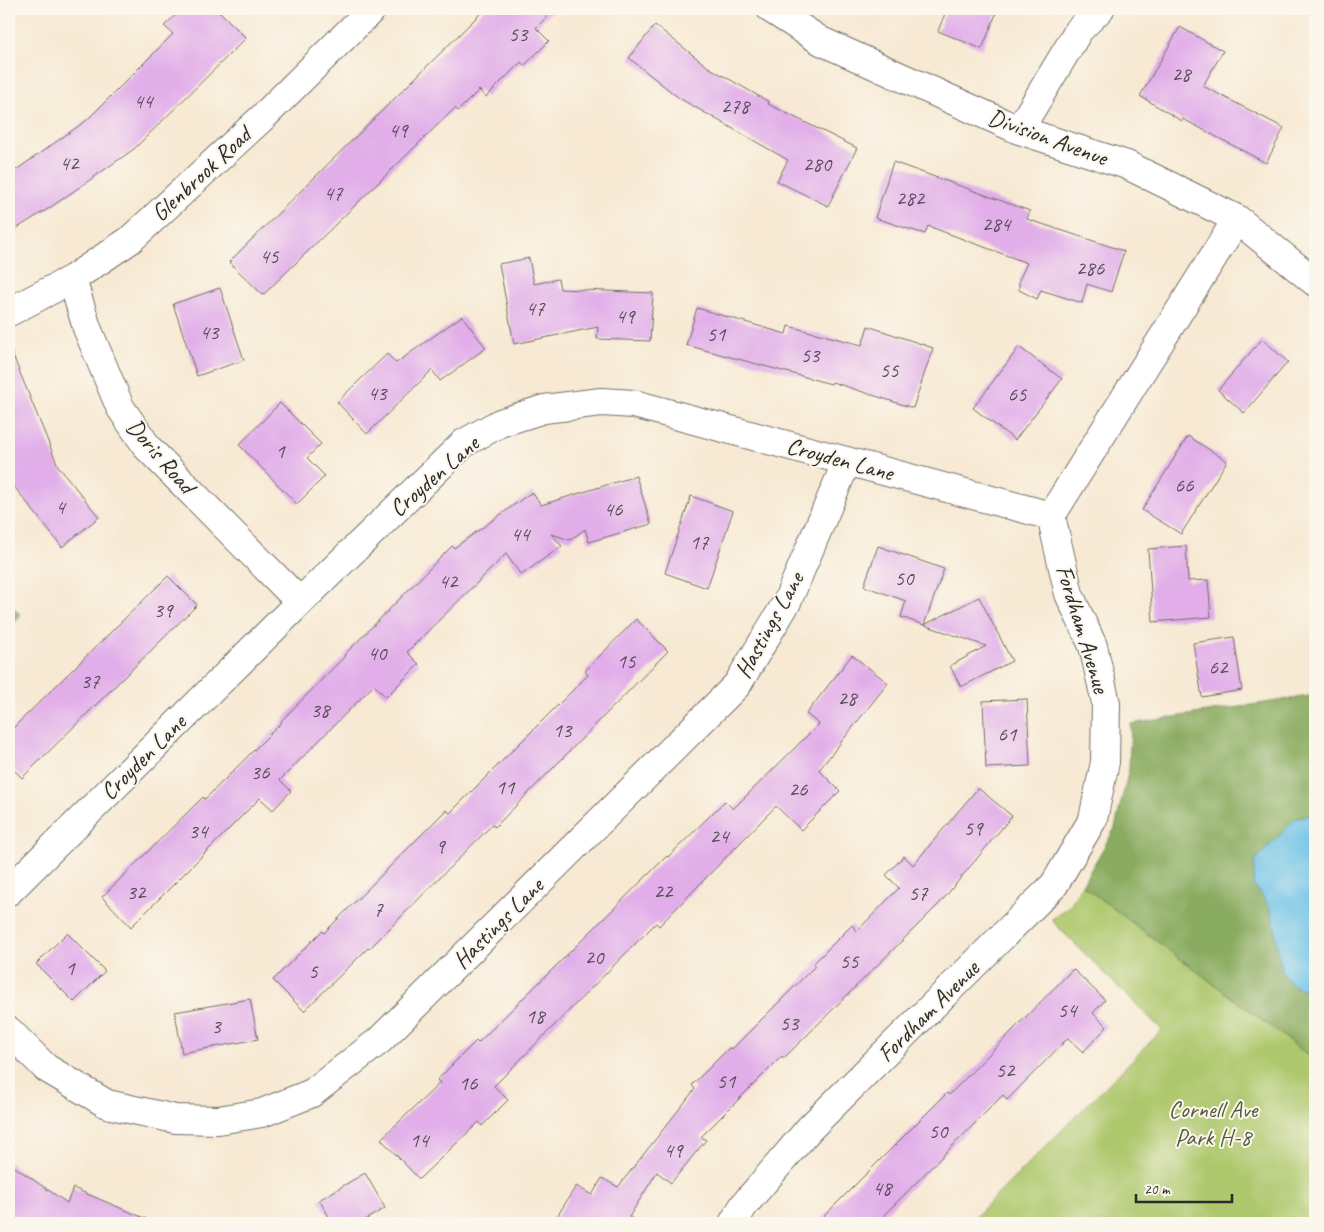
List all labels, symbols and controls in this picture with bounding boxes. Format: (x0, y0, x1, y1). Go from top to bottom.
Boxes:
house number: 53 (509, 21, 529, 47)
house number: 28 (1172, 61, 1193, 87)
house number: 44 (134, 88, 155, 114)
house number: 278 (721, 93, 752, 119)
street label: Division Avenue (984, 102, 1114, 173)
house number: 49 (389, 117, 409, 143)
street label: Glenbrook Road (145, 118, 260, 228)
house number: 42 (60, 150, 80, 176)
house number: 280 (803, 151, 833, 177)
house number: 47 (324, 180, 344, 206)
house number: 282 (896, 185, 926, 211)
house number: 284 (982, 211, 1013, 237)
house number: 45 (260, 243, 280, 269)
house number: 286 (1076, 255, 1105, 281)
house number: 47 (526, 295, 546, 321)
house number: 49 (616, 303, 636, 329)
house number: 43 (200, 319, 220, 345)
house number: 51 (707, 321, 727, 347)
house number: 53 (801, 342, 821, 368)
house number: 55 (880, 357, 900, 383)
house number: 43 (368, 380, 388, 406)
house number: 65 (1008, 381, 1028, 407)
street label: Doris Road (120, 412, 204, 503)
street label: Croyden Lane (383, 427, 487, 523)
street label: Croyden Lane (783, 430, 899, 488)
house number: 1 (275, 438, 286, 464)
house number: 66 (1175, 472, 1194, 498)
house number: 4 (55, 494, 67, 520)
house number: 46 (604, 496, 623, 522)
house number: 44 (511, 521, 532, 547)
house number: 17 (690, 529, 710, 555)
street label: Fordham Avenue (1049, 561, 1117, 699)
street label: Hastings Lane (728, 565, 811, 683)
house number: 50 (895, 565, 915, 591)
house number: 42 (439, 568, 459, 594)
house number: 39 (154, 597, 174, 623)
house number: 40 (368, 640, 388, 666)
house number: 15 (617, 648, 637, 674)
house number: 62 (1209, 654, 1229, 680)
house number: 37 (81, 668, 101, 694)
house number: 28 (838, 685, 859, 711)
house number: 38 (311, 697, 332, 723)
street label: Croyden Lane (94, 706, 194, 806)
house number: 13 (553, 717, 573, 743)
house number: 61 (998, 721, 1018, 747)
house number: 36 (251, 759, 270, 785)
house number: 11 (496, 774, 516, 800)
house number: 26 (789, 776, 808, 802)
house number: 59 (964, 815, 984, 841)
house number: 34 (189, 818, 210, 844)
house number: 24 (710, 823, 731, 849)
house number: 9 (435, 833, 446, 859)
street label: Hastings Lane (446, 870, 551, 975)
house number: 22 (654, 878, 674, 904)
house number: 32 (127, 879, 147, 905)
house number: 57 (909, 880, 929, 906)
house number: 7 (373, 896, 384, 922)
house number: 20 (585, 944, 605, 970)
house number: 55 (840, 948, 860, 974)
street label: Fordham Avenue (871, 952, 987, 1068)
house number: 1 (65, 955, 76, 981)
house number: 5 (308, 958, 319, 984)
house number: 54 (1058, 997, 1079, 1023)
house number: 18 (526, 1003, 547, 1029)
house number: 53 (780, 1010, 800, 1036)
house number: 3 (211, 1013, 222, 1039)
house number: 52 (996, 1057, 1016, 1083)
house number: 51 (717, 1068, 737, 1094)
house number: 16 (459, 1070, 478, 1096)
park label: Cornell Ave Park H-8 (1169, 1094, 1260, 1152)
house number: 50 (929, 1118, 949, 1144)
house number: 14 (410, 1127, 431, 1153)
house number: 49 (664, 1137, 684, 1163)
scale bar (1136, 1172, 1233, 1204)
house number: 48 (873, 1175, 894, 1201)
text: 20 m (1144, 1180, 1171, 1199)

